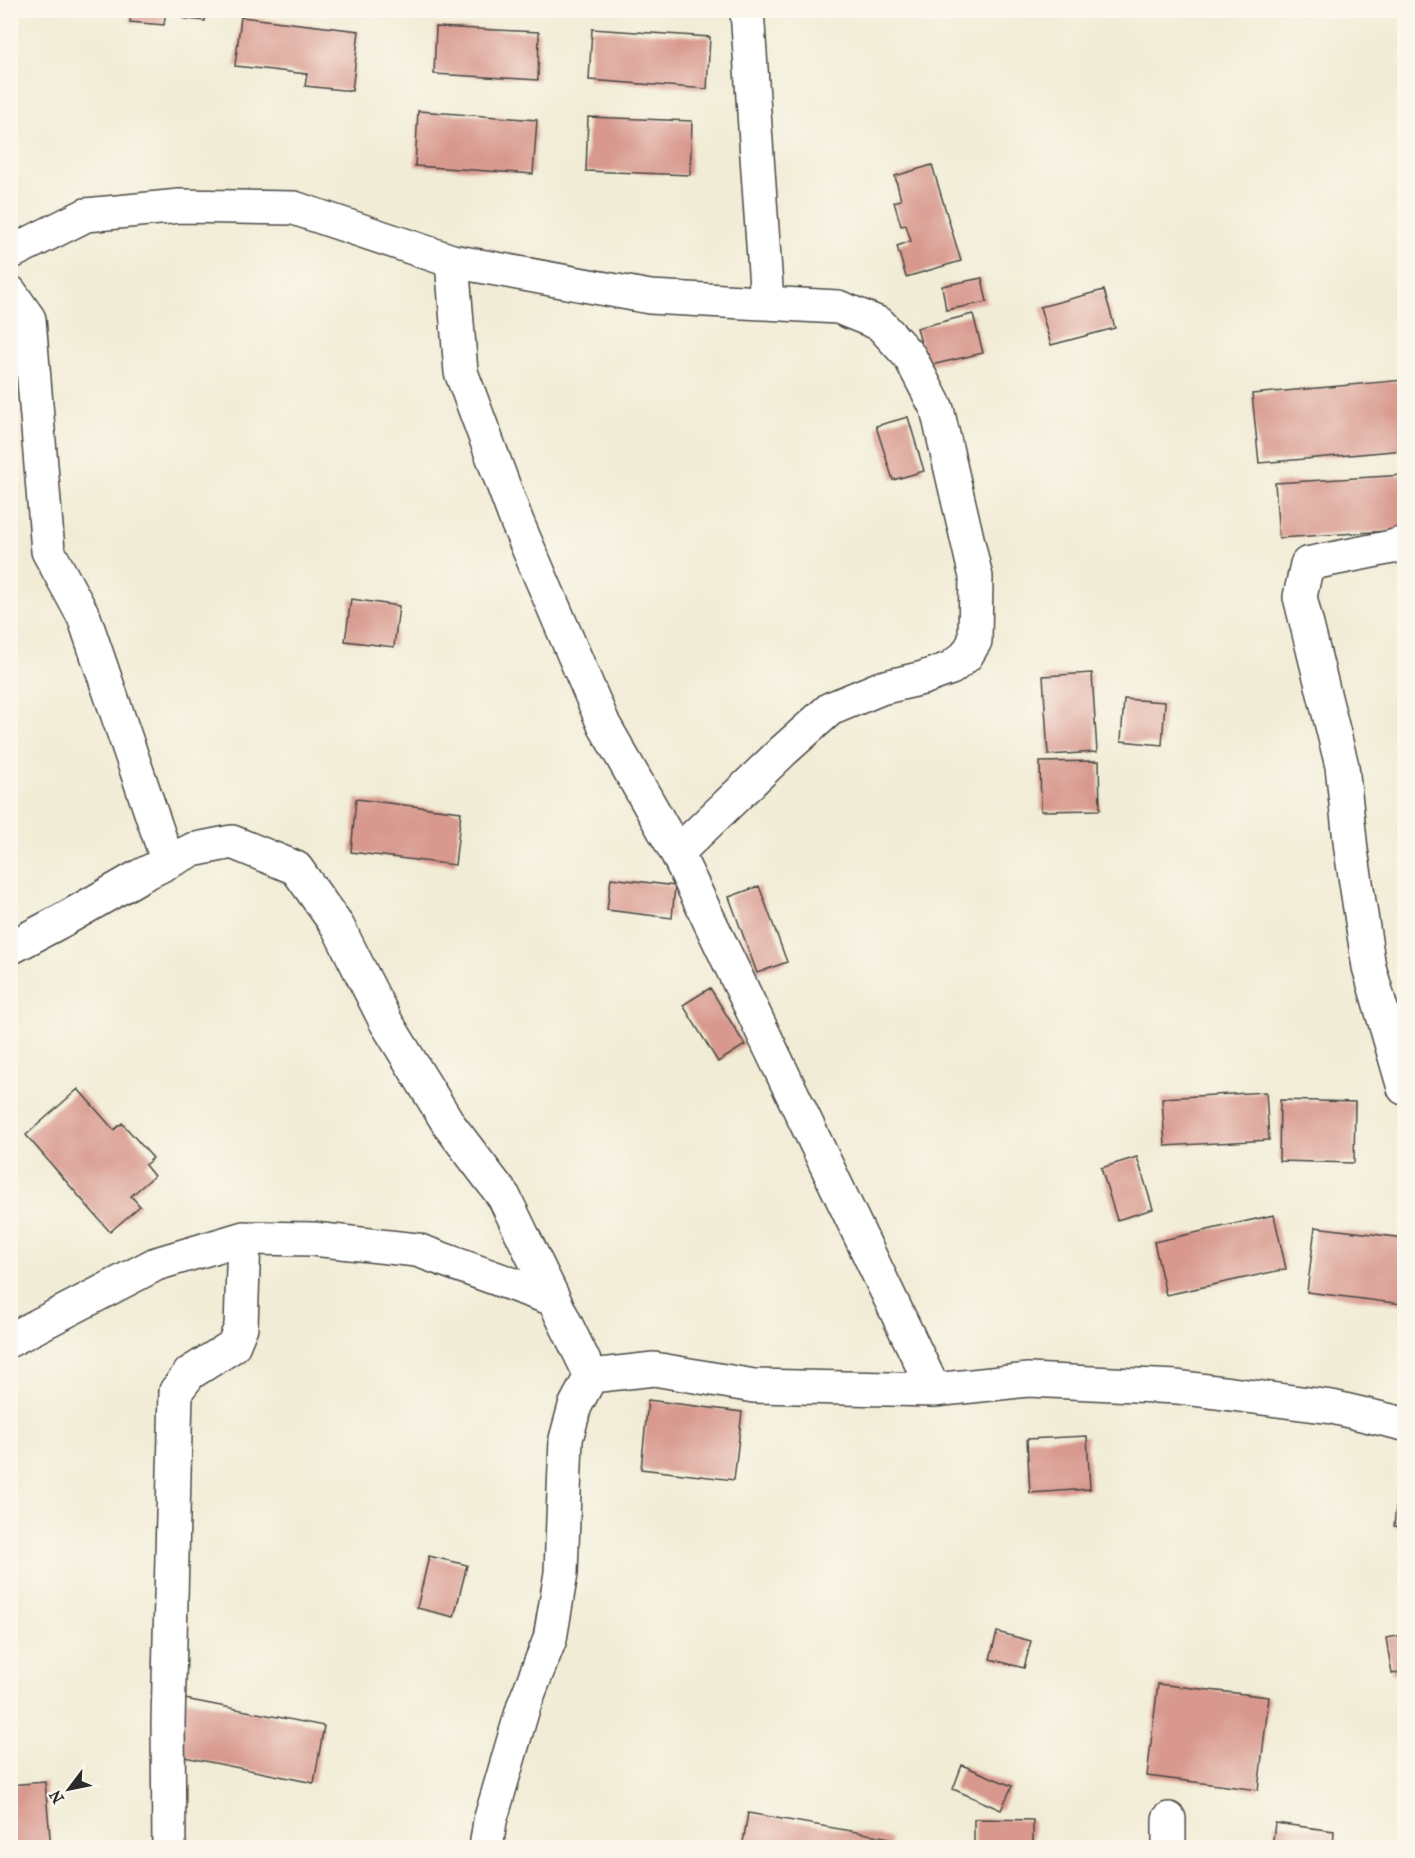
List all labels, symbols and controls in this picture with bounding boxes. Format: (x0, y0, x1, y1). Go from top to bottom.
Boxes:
north arrow (39, 1759, 99, 1819)
text: N (45, 1786, 68, 1807)

